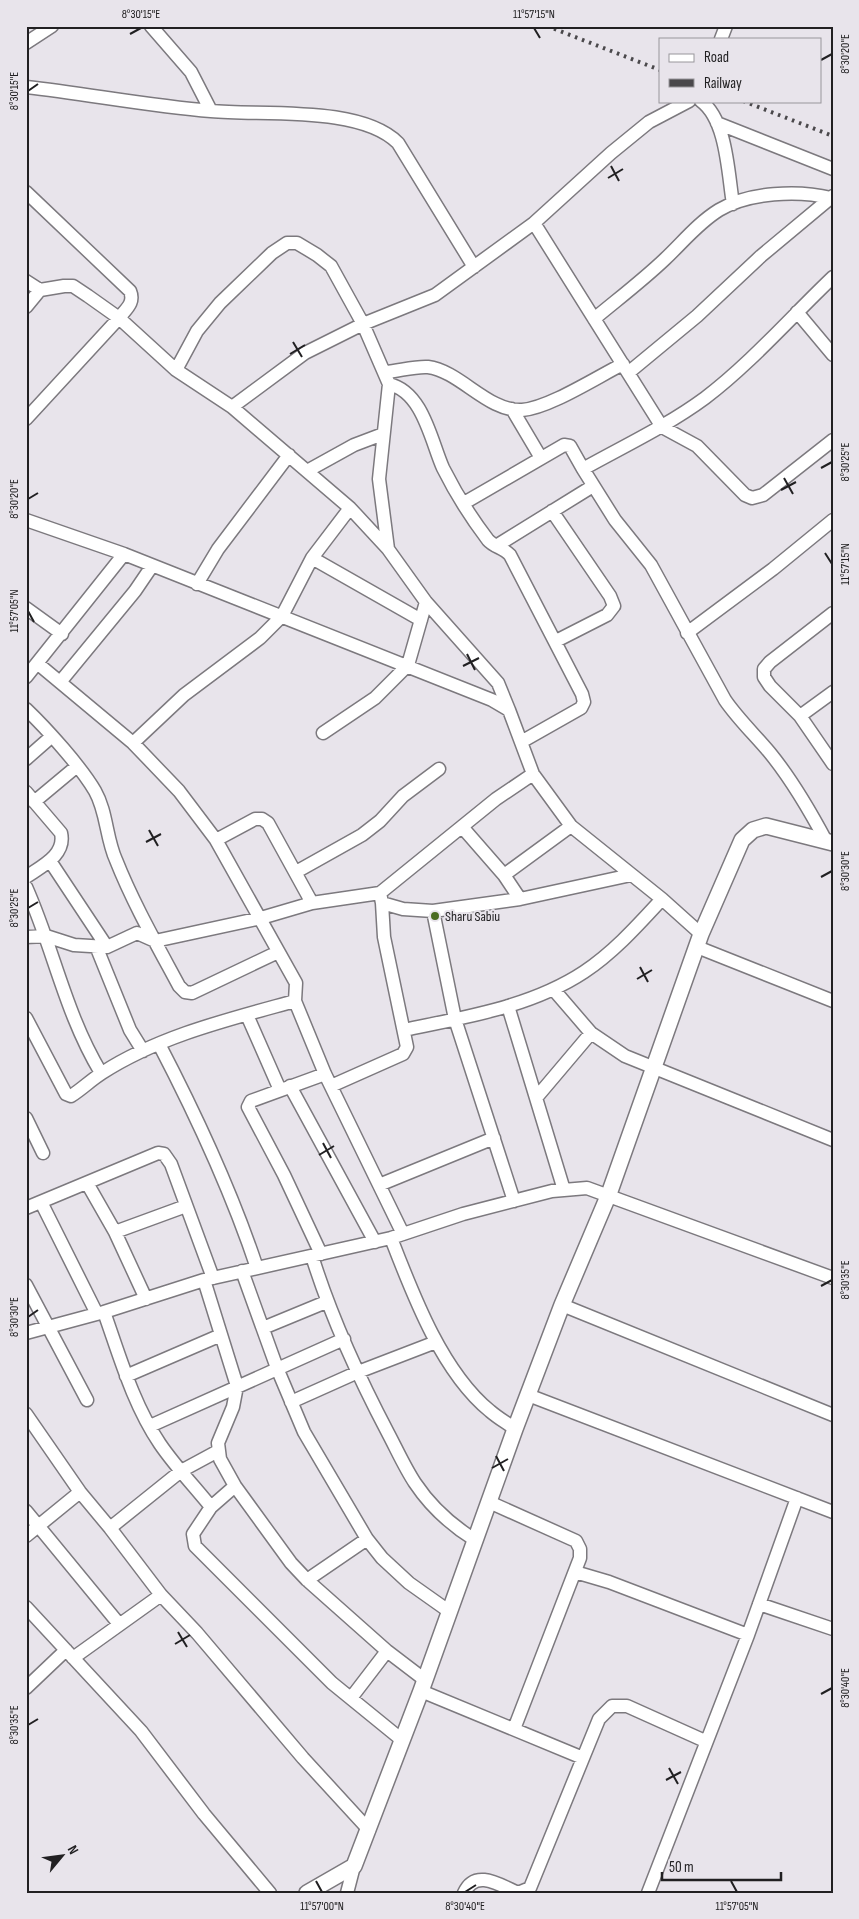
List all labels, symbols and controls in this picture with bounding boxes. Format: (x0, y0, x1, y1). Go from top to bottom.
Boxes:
text: 8°30'15"E (122, 7, 160, 22)
text: 11°57'15"N (513, 7, 555, 22)
text: 8°30'20"E (838, 34, 853, 74)
legend (659, 38, 822, 102)
text: Road (704, 48, 729, 67)
text: 8°30'15"E (7, 72, 22, 110)
text: Railway (704, 74, 742, 93)
text: 8°30'25"E (838, 442, 853, 482)
text: 8°30'20"E (7, 479, 22, 519)
text: 11°57'15"N (838, 543, 853, 585)
text: 11°57'05"N (7, 589, 22, 633)
text: 8°30'30"E (838, 851, 853, 891)
text: 8°30'25"E (7, 888, 22, 928)
place label: Sharu Sabiu (445, 908, 500, 925)
marker: Sharu Sabiu (429, 910, 441, 922)
text: 8°30'35"E (838, 1260, 853, 1300)
text: 8°30'30"E (7, 1297, 22, 1337)
text: 8°30'40"E (838, 1668, 853, 1708)
text: 8°30'35"E (7, 1705, 22, 1745)
north arrow (38, 1832, 88, 1882)
text: N (64, 1843, 82, 1857)
scale bar (662, 1849, 780, 1881)
text: 50 m (669, 1858, 694, 1877)
text: 11°57'00"N (300, 1899, 344, 1914)
text: 8°30'40"E (445, 1899, 485, 1914)
text: 11°57'05"N (715, 1899, 759, 1914)

